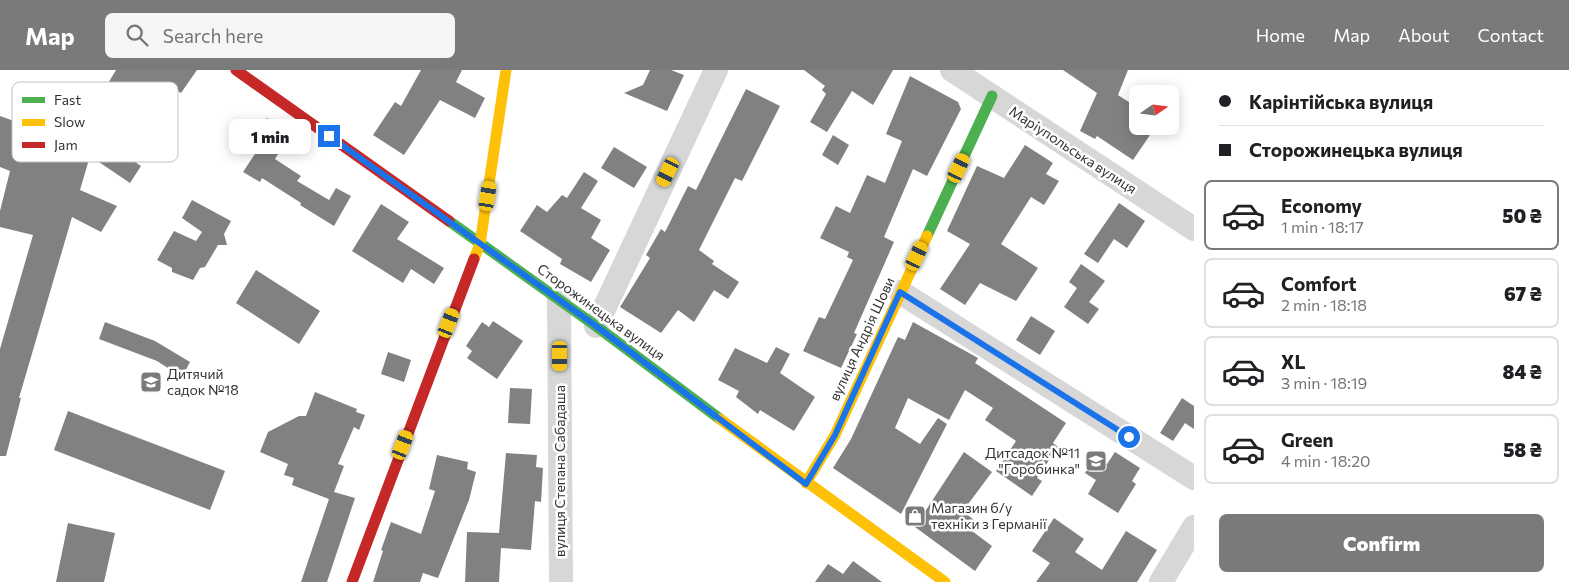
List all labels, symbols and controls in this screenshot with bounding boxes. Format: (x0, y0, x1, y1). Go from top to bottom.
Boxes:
search box (105, 13, 455, 58)
text: Map (25, 21, 75, 50)
icon: search (123, 21, 151, 49)
text: Search here (163, 24, 263, 47)
text: Home (1256, 24, 1305, 46)
text: Map (1333, 24, 1370, 46)
text: About (1398, 24, 1450, 46)
text: Contact (1478, 24, 1544, 46)
legend (12, 82, 178, 162)
north arrow (1129, 85, 1179, 135)
map controls (1129, 85, 1179, 135)
text: Карінтійська вулиця (1249, 90, 1433, 113)
text: Fast (54, 91, 81, 108)
street label: Маріупольська вулиця (1006, 102, 1140, 197)
text: Slow (54, 113, 85, 130)
callout: 1 min (229, 118, 312, 154)
route end (318, 125, 340, 147)
text: 1 min (251, 127, 289, 146)
text: Jam (54, 136, 78, 153)
text: Сторожинецька вулиця (1249, 138, 1463, 161)
car (945, 151, 972, 185)
car (654, 155, 681, 189)
car (478, 180, 497, 212)
icon: car (1221, 193, 1266, 238)
text: Economy (1281, 194, 1362, 217)
text: 50 ₴ (1502, 204, 1542, 227)
text: 1 min · 18:17 (1281, 217, 1364, 236)
car (903, 239, 930, 273)
street label: Сторожинецька вулиця (534, 260, 668, 364)
icon: car (1221, 271, 1266, 316)
text: Comfort (1281, 272, 1357, 295)
street label: вулиця Андрія Шови (825, 274, 898, 403)
text: 67 ₴ (1504, 282, 1542, 305)
text: 2 min · 18:18 (1281, 295, 1367, 314)
car (436, 306, 461, 340)
car (552, 341, 567, 371)
icon: car (1221, 349, 1266, 394)
text: XL (1281, 350, 1306, 373)
text: 84 ₴ (1503, 360, 1542, 383)
place label: Дитячий садок №18 (167, 365, 239, 398)
school or university icon: Дитячий садок №18 (139, 370, 163, 394)
text: 3 min · 18:19 (1281, 373, 1367, 392)
street label: вулиця Степана Сабадаша (551, 385, 568, 557)
route start (1118, 426, 1140, 448)
icon: car (1221, 427, 1266, 472)
car (390, 428, 415, 462)
text: Green (1281, 428, 1333, 451)
text: 58 ₴ (1503, 438, 1542, 461)
place label: Дитсадок №11 "Горобинка" (985, 444, 1080, 477)
school or university icon: Дитсадок №11 "Горобинка" (1084, 449, 1108, 473)
text: 4 min · 18:20 (1281, 451, 1370, 470)
place label: Магазин б/у техніки з Германії (931, 499, 1047, 532)
shop icon: Магазин б/у техніки з Германії (903, 504, 927, 528)
button: Confirm (1219, 514, 1544, 572)

